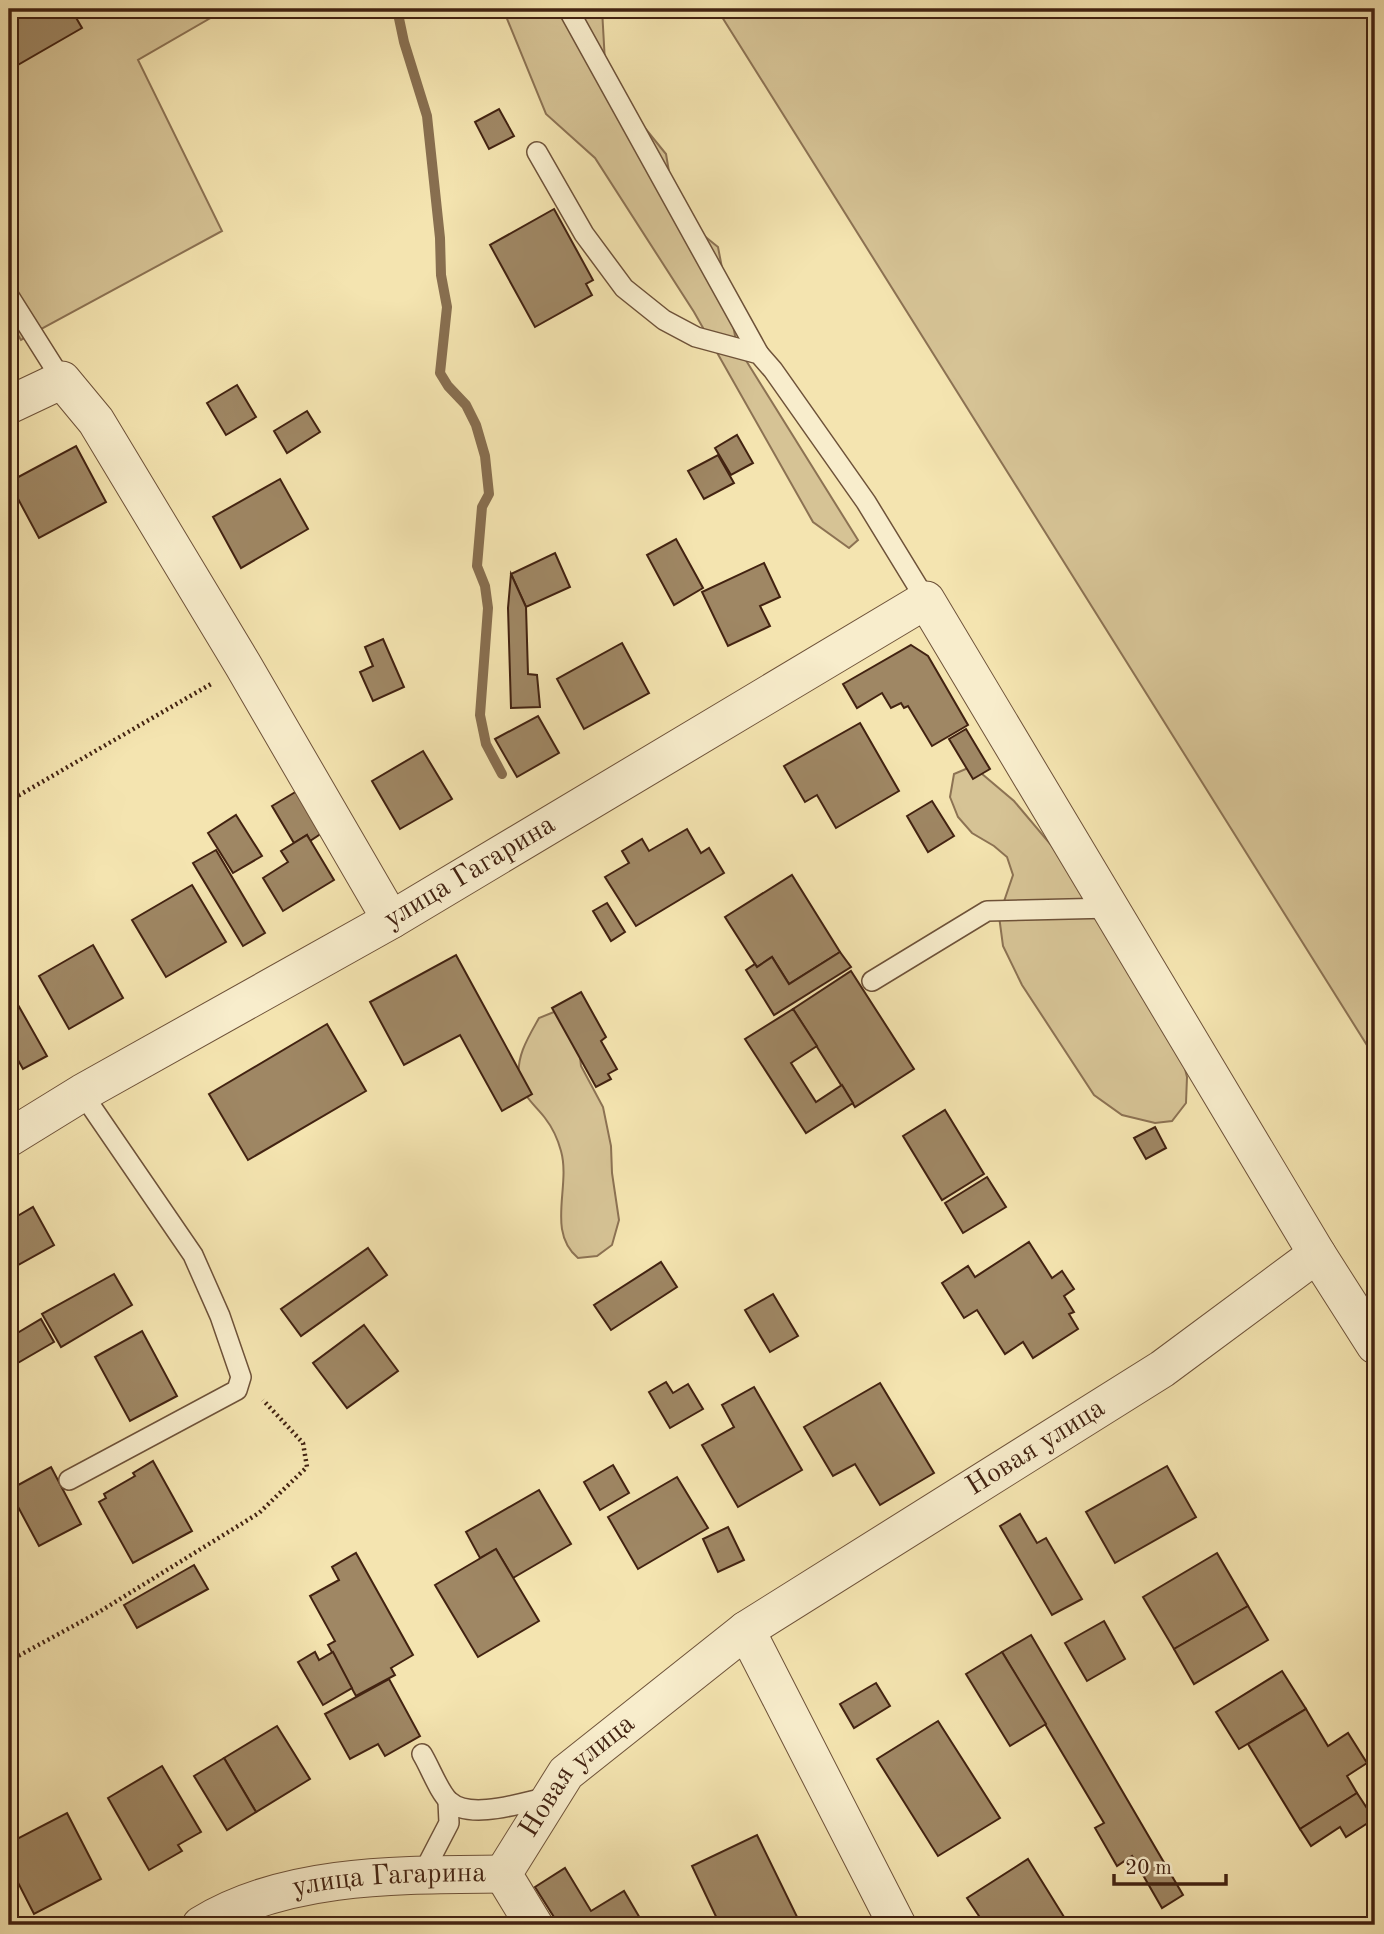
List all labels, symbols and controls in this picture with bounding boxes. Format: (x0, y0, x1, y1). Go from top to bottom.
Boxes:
street label: улица Гагарина (380, 811, 561, 935)
street label: Новая улица (962, 1394, 1110, 1502)
street label: Новая улица (515, 1710, 641, 1843)
scale bar (1114, 1843, 1226, 1887)
text: 20 m (1125, 1858, 1172, 1879)
street label: улица Гагарина (290, 1860, 486, 1903)

